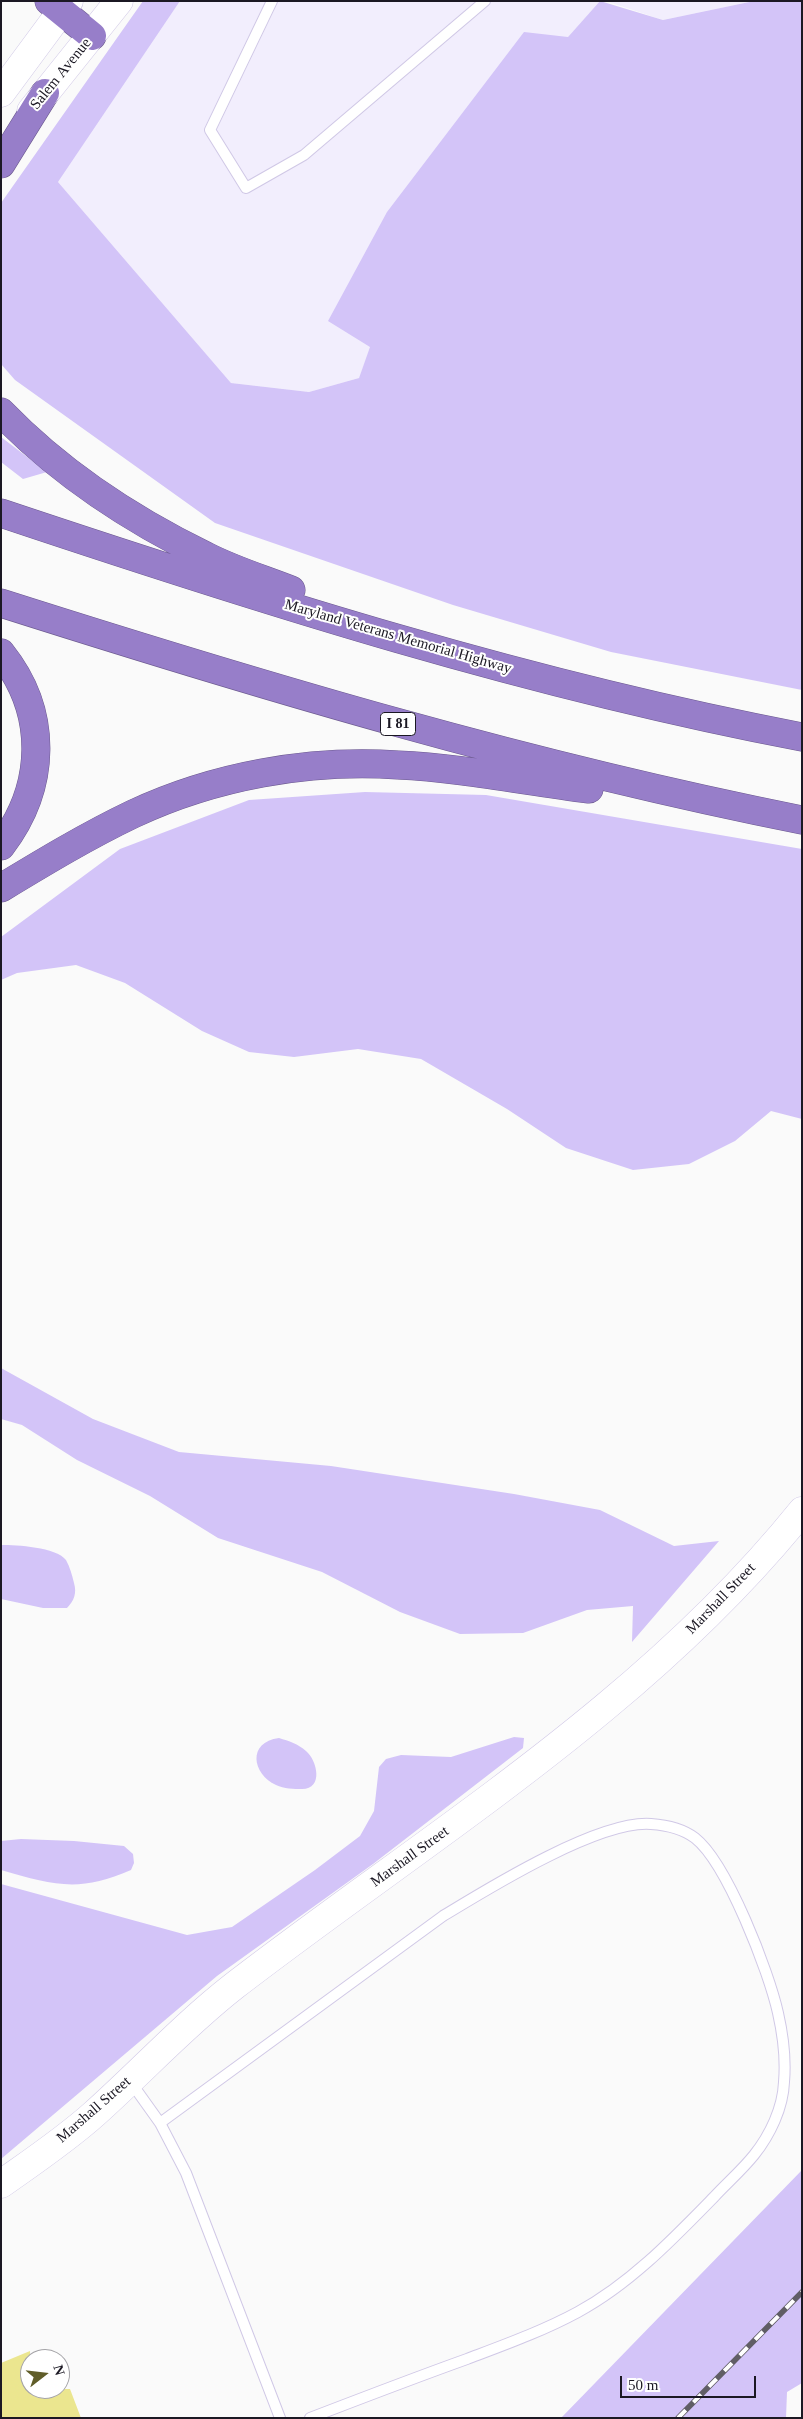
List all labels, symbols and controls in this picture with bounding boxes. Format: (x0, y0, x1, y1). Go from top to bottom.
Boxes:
street label: Salem Avenue (27, 35, 95, 113)
street label: Maryland Veterans Memorial Highway (282, 596, 514, 678)
road number: I 81 (380, 712, 416, 736)
street label: Marshall Street (683, 1560, 759, 1638)
street label: Marshall Street (367, 1823, 453, 1891)
street label: Marshall Street (53, 2073, 135, 2147)
north arrow (20, 2349, 70, 2399)
text: N (50, 2363, 68, 2377)
scale bar (623, 2366, 759, 2398)
text: 50 m (628, 2377, 658, 2393)

